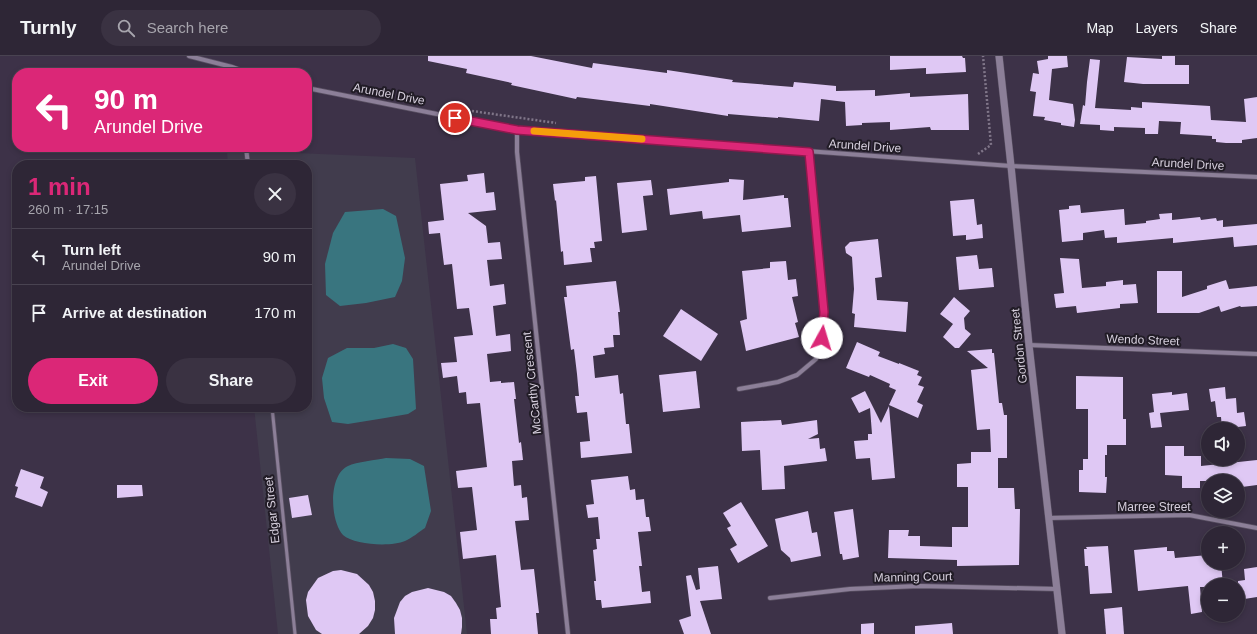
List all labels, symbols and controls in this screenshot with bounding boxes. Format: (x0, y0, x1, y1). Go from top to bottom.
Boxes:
search box (101, 10, 381, 46)
text: Turnly (20, 17, 77, 38)
icon: search (115, 17, 137, 39)
text: Search here (147, 19, 228, 36)
text: Map (1086, 20, 1114, 36)
text: Layers (1136, 20, 1178, 36)
text: Share (1200, 20, 1237, 36)
street label: Arundel Drive (352, 80, 426, 108)
icon: left (28, 84, 80, 136)
text: 90 m (94, 84, 158, 115)
pin (438, 101, 472, 135)
icon: arrive (444, 107, 466, 129)
text: Arundel Drive (94, 117, 203, 137)
street label: Arundel Drive (828, 136, 902, 156)
street label: Arundel Drive (1151, 155, 1225, 173)
text: 1 min (28, 173, 91, 200)
button: close (254, 173, 296, 215)
text: 260 m · 17:15 (28, 202, 108, 217)
text: Turn left (62, 241, 121, 258)
icon: left (28, 246, 50, 268)
text: 90 m (263, 248, 296, 265)
text: Arundel Drive (62, 258, 141, 273)
icon: arrive (28, 302, 50, 324)
text: Arrive at destination (62, 304, 207, 321)
text: 170 m (254, 304, 296, 321)
street label: Gordon Street (1008, 307, 1030, 384)
position arrow (801, 317, 843, 359)
street label: McCarthy Crescent (520, 331, 544, 435)
street label: Wendo Street (1106, 332, 1180, 348)
button: Exit (28, 358, 158, 404)
button: Share (166, 358, 296, 404)
map controls (1201, 422, 1245, 622)
button: sound (1201, 422, 1245, 466)
button: layers (1201, 474, 1245, 518)
street label: Edgar Street (261, 475, 282, 544)
street label: Marree Street (1117, 500, 1191, 514)
button: + (1201, 526, 1245, 570)
street label: Manning Court (874, 569, 953, 585)
button: − (1201, 578, 1245, 622)

